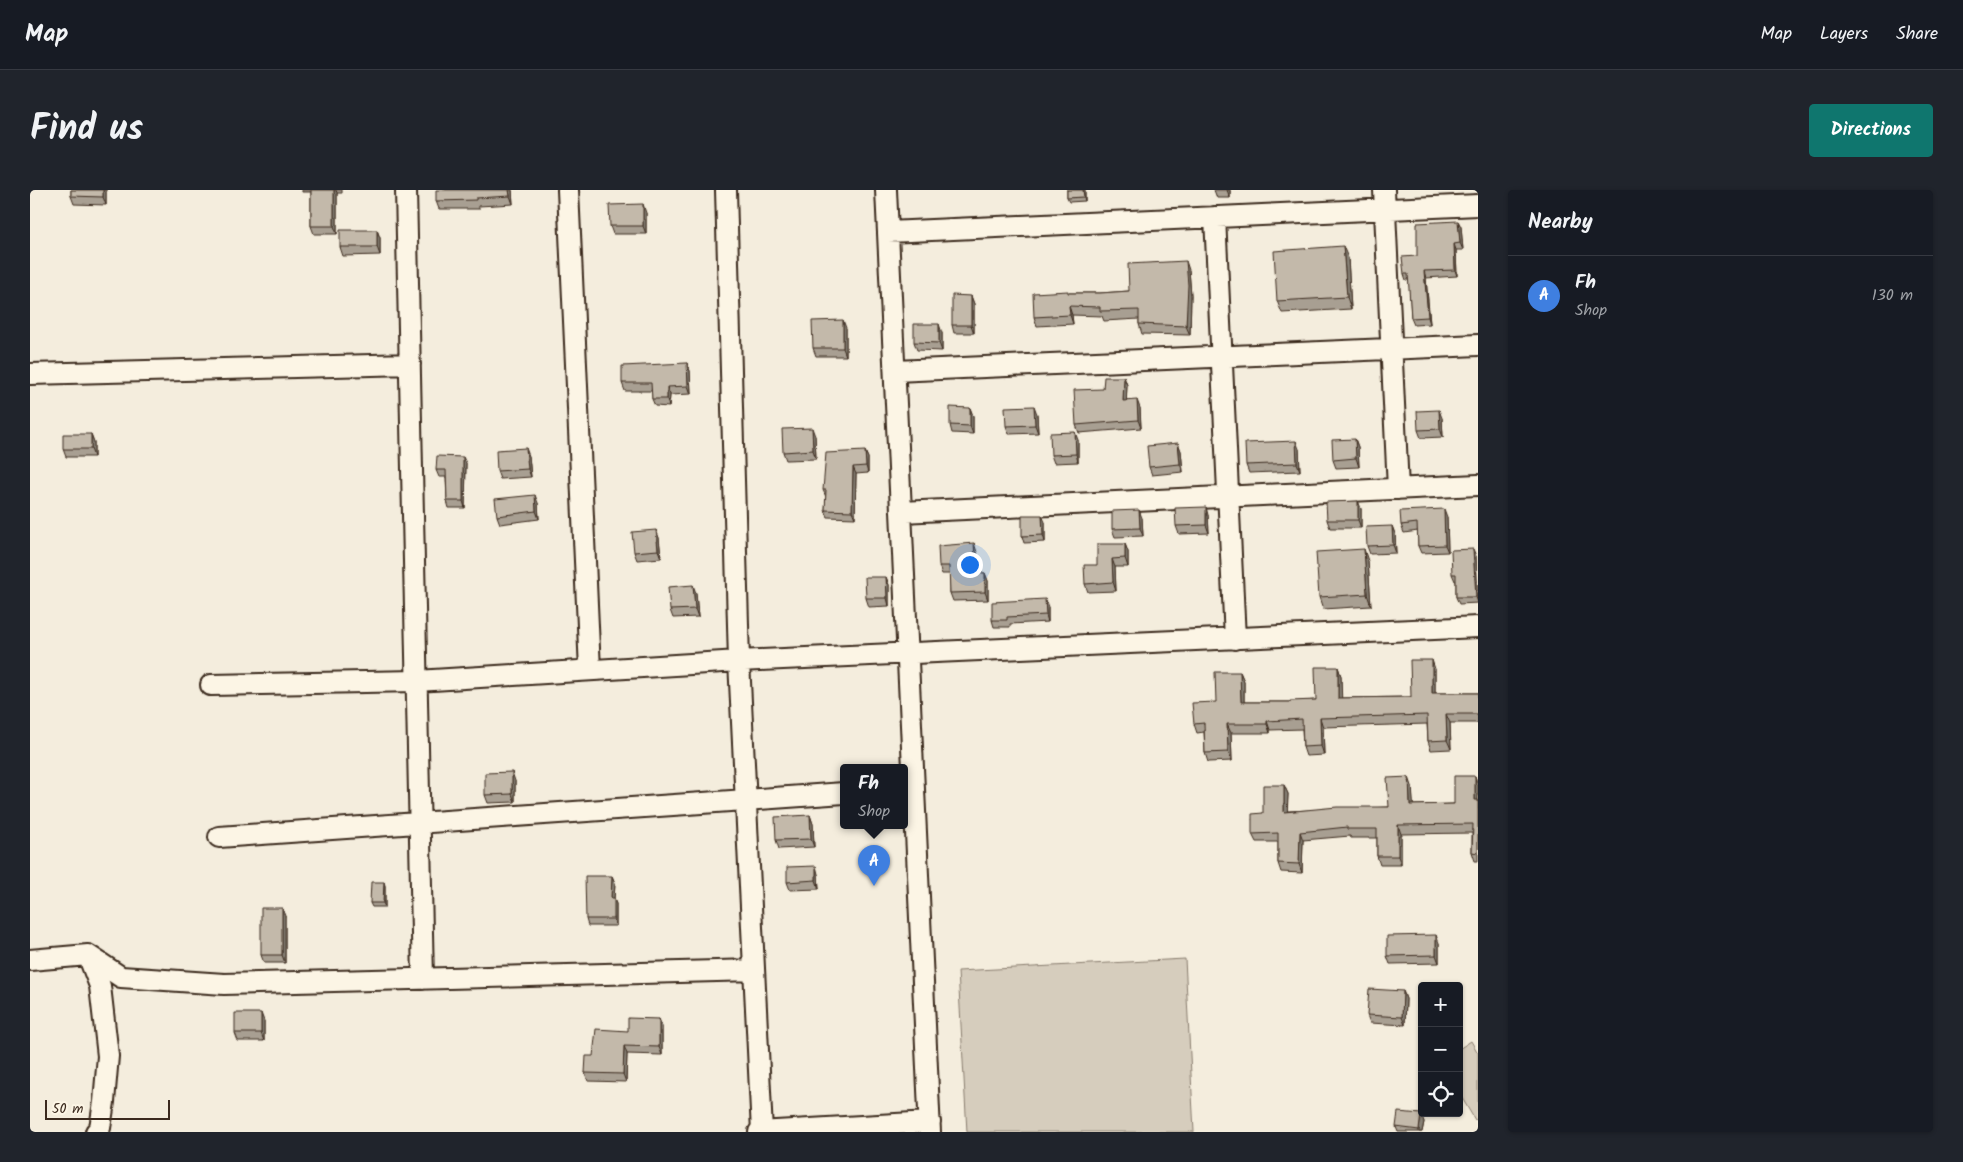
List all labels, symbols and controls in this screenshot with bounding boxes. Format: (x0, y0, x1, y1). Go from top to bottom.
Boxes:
text: Map (25, 15, 68, 54)
text: Map (1761, 20, 1792, 49)
text: Layers (1820, 20, 1868, 49)
text: Share (1896, 20, 1938, 49)
text: Find us (30, 102, 143, 158)
button: Directions (1809, 104, 1933, 157)
text: Nearby (1528, 206, 1593, 239)
text: Fh (1575, 268, 1596, 298)
text: A (1539, 283, 1549, 308)
text: 130 m (1872, 283, 1913, 308)
text: Shop (1575, 298, 1607, 323)
your location (957, 552, 983, 578)
popup (840, 764, 908, 829)
text: Fh (858, 769, 879, 799)
text: Shop (858, 799, 890, 824)
pin: A (858, 845, 890, 886)
map controls (1418, 982, 1463, 1117)
button: + (1418, 982, 1463, 1027)
button: − (1418, 1027, 1463, 1072)
button: locate (1418, 1072, 1463, 1117)
scale bar (45, 1097, 170, 1120)
text: 50 m (52, 1098, 83, 1120)

